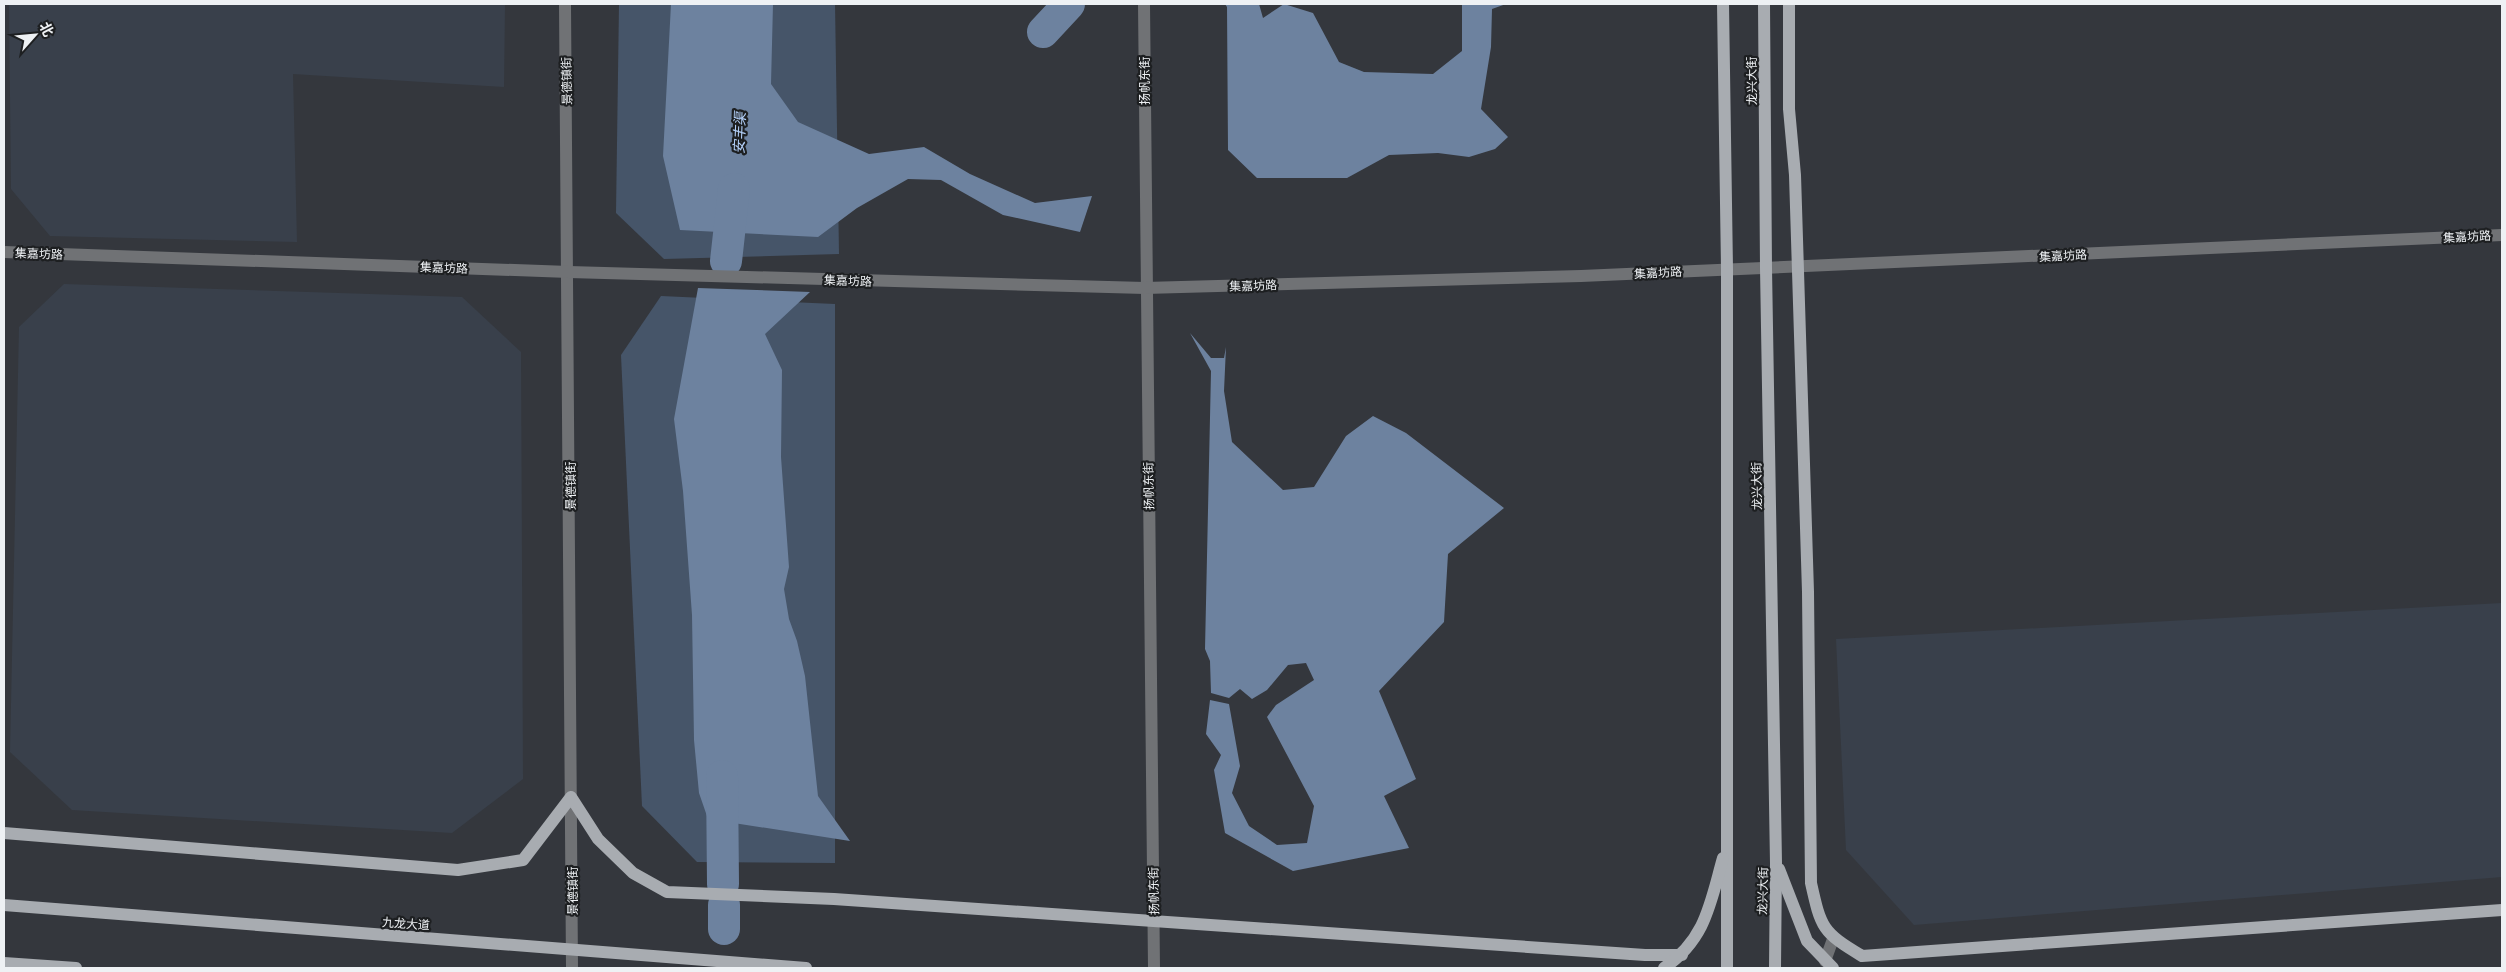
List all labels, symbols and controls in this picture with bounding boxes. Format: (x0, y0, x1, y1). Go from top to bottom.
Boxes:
north arrow (10, 10, 60, 60)
text: 北 (36, 19, 58, 39)
street label: 景德镇街 (559, 57, 573, 105)
street label: 扬帆东街 (1137, 57, 1151, 105)
street label: 龙兴大街 (1744, 57, 1758, 105)
water label: 安丰渠 (730, 110, 748, 154)
street label: 集嘉坊路 (2443, 228, 2491, 244)
street label: 集嘉坊路 (15, 245, 63, 261)
street label: 集嘉坊路 (2039, 247, 2087, 263)
street label: 集嘉坊路 (420, 259, 468, 275)
street label: 集嘉坊路 (1634, 264, 1682, 280)
street label: 集嘉坊路 (824, 272, 872, 288)
street label: 集嘉坊路 (1229, 277, 1277, 293)
street label: 景德镇街 (563, 462, 577, 510)
street label: 扬帆东街 (1141, 462, 1155, 510)
street label: 龙兴大街 (1749, 462, 1763, 510)
street label: 景德镇街 (565, 867, 579, 915)
street label: 扬帆东街 (1146, 867, 1160, 915)
street label: 龙兴大街 (1755, 867, 1769, 915)
street label: 九龙大道 (382, 914, 430, 932)

